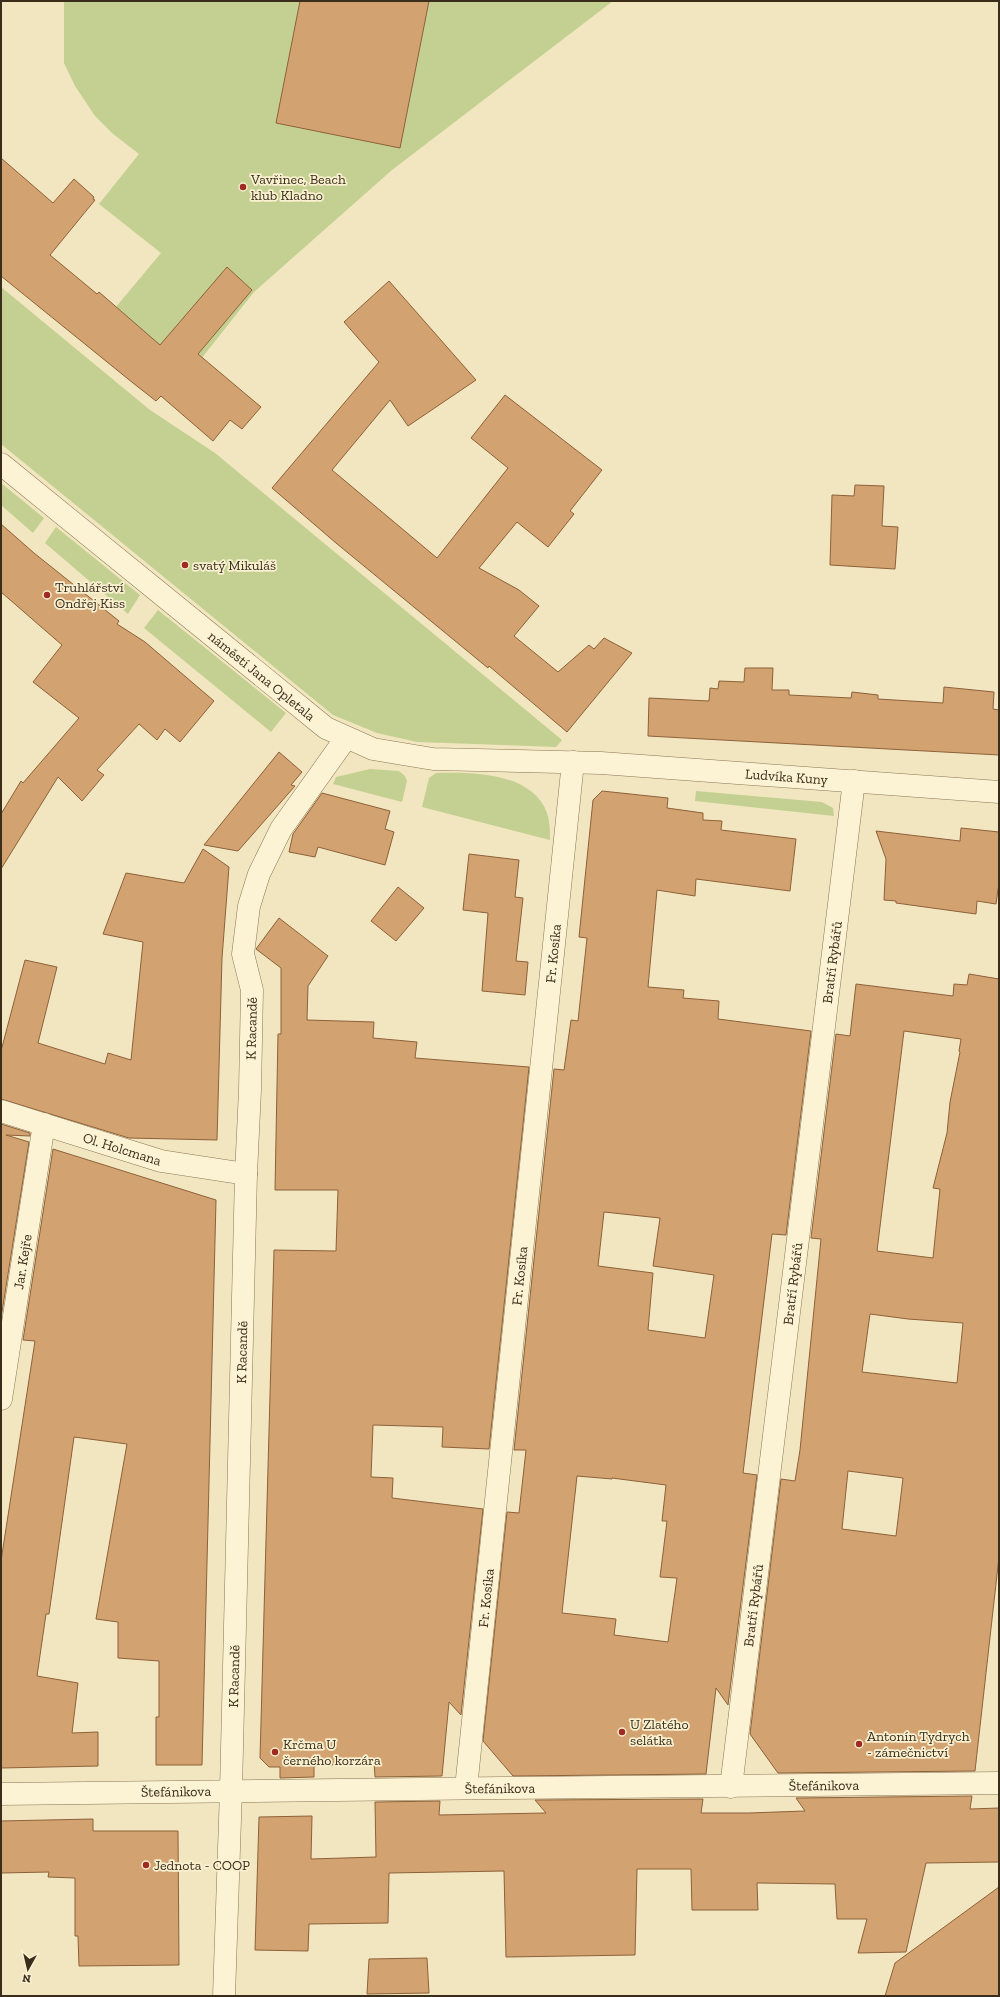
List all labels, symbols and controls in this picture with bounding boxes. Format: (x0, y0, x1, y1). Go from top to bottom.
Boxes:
place label: Vavřinec, Beach klub Kladno (250, 171, 346, 204)
marker: Vavřinec, Beach klub Kladno (238, 182, 248, 192)
place label: svatý Mikuláš (193, 557, 276, 574)
marker: svatý Mikuláš (180, 560, 190, 570)
place label: Truhlářství Ondřej Kiss (55, 579, 125, 612)
marker: Truhlářství Ondřej Kiss (42, 590, 52, 600)
street label: náměstí Jana Opletala (205, 627, 319, 725)
street label: Ludvíka Kuny (745, 765, 829, 788)
street label: Bratří Rybářů (818, 920, 845, 1004)
street label: Fr. Kosíka (541, 923, 565, 984)
street label: K Racandě (242, 996, 260, 1060)
street label: Ol. Holcmana (81, 1129, 164, 1169)
street label: Jar. Kejře (10, 1232, 35, 1290)
street label: Bratří Rybářů (779, 1241, 806, 1326)
street label: Fr. Kosíka (508, 1245, 531, 1306)
street label: K Racandě (232, 1320, 251, 1384)
street label: Bratří Rybářů (740, 1563, 767, 1648)
street label: Fr. Kosíka (474, 1567, 497, 1628)
street label: K Racandě (225, 1644, 243, 1708)
place label: U Zlatého selátka (630, 1716, 689, 1749)
marker: U Zlatého selátka (617, 1727, 627, 1737)
place label: Antonín Tydrych - zámečnictví (867, 1728, 970, 1761)
place label: Krčma U černého korzára (283, 1736, 381, 1769)
marker: Antonín Tydrych - zámečnictví (854, 1739, 864, 1749)
marker: Krčma U černého korzára (270, 1747, 280, 1757)
street label: Štefánikova (789, 1776, 859, 1794)
street label: Štefánikova (465, 1779, 535, 1797)
street label: Štefánikova (141, 1782, 212, 1800)
place label: Jednota - COOP (154, 1857, 250, 1874)
marker: Jednota - COOP (141, 1860, 151, 1870)
north arrow (8, 1949, 48, 1989)
text: N (21, 1971, 32, 1985)

